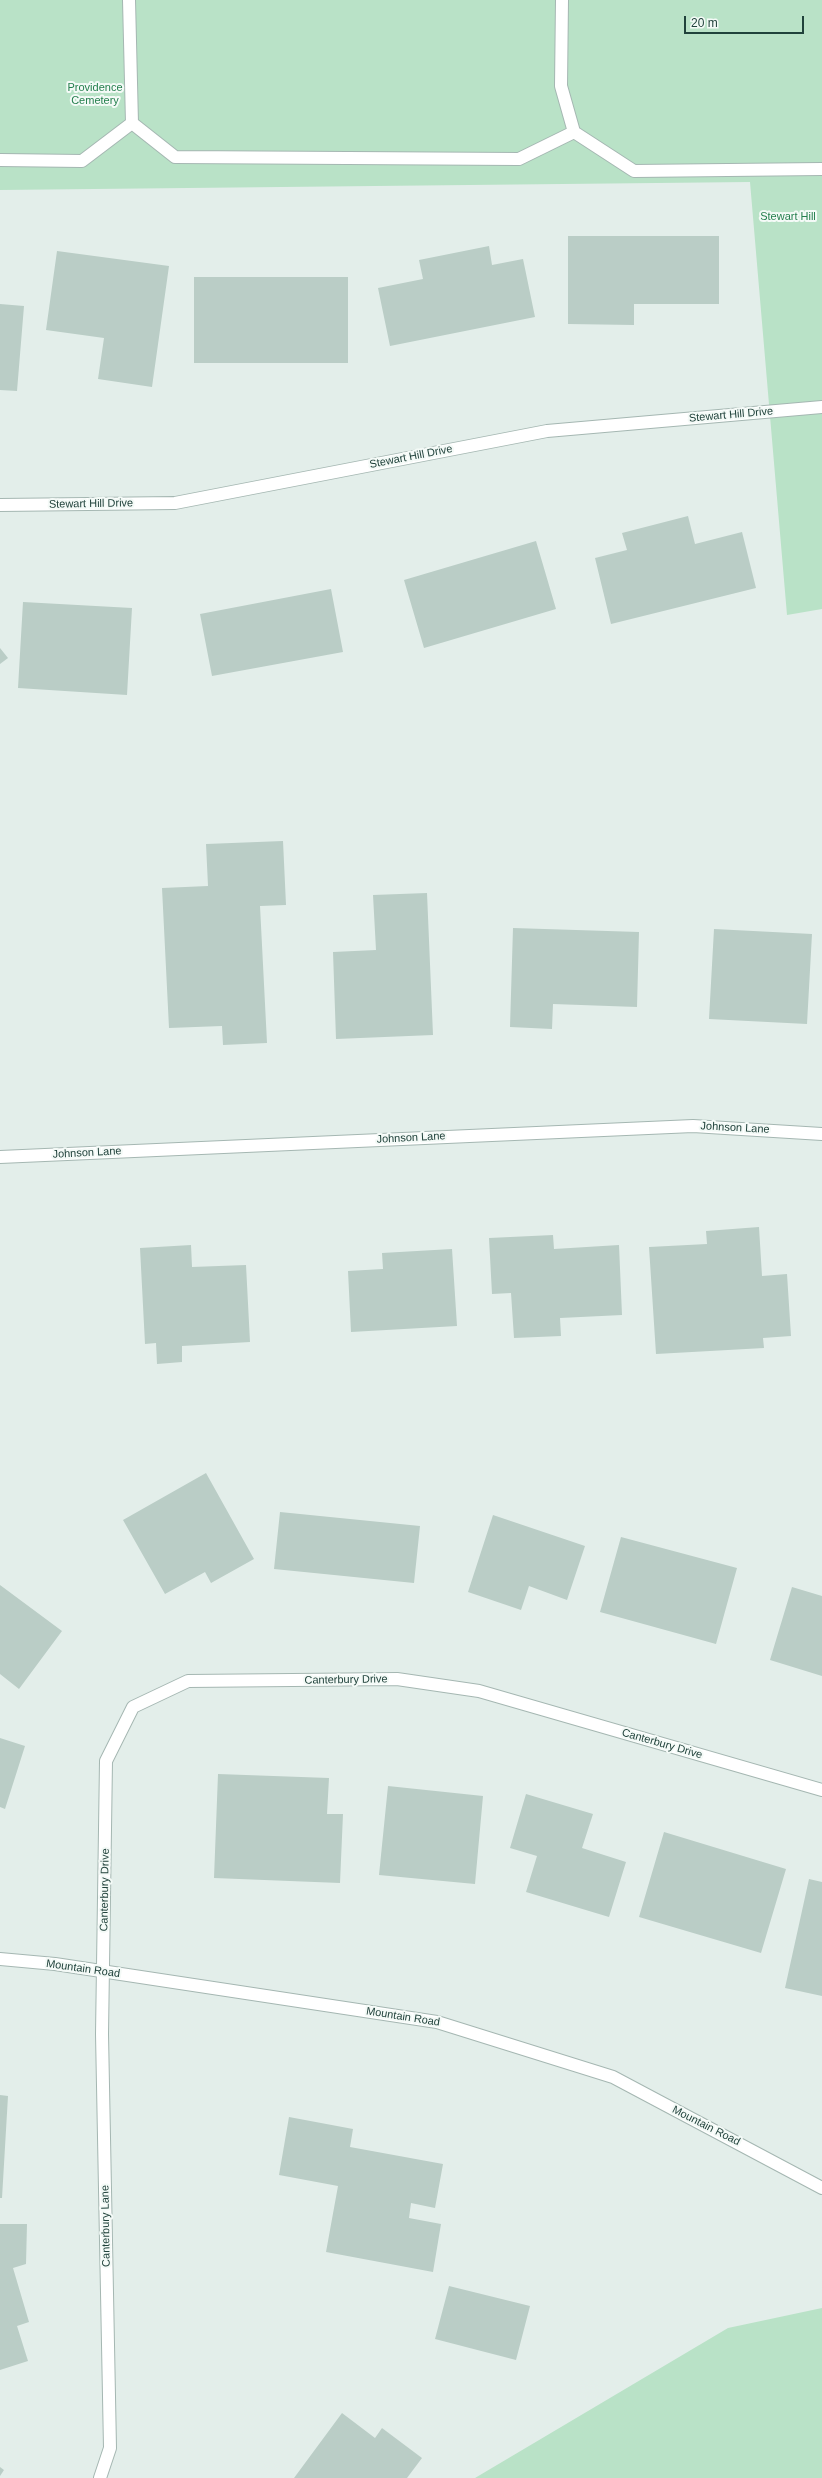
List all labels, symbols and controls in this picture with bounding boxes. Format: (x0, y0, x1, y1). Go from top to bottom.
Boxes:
scale bar (686, 8, 806, 34)
text: 20 m (691, 16, 718, 30)
park label: Providence Cemetery (67, 81, 123, 107)
park label: Stewart Hill (760, 210, 816, 224)
street label: Stewart Hill Drive (688, 405, 774, 425)
street label: Stewart Hill Drive (368, 442, 454, 472)
street label: Stewart Hill Drive (49, 497, 133, 511)
street label: Johnson Lane (700, 1120, 770, 1136)
street label: Johnson Lane (376, 1130, 446, 1146)
street label: Johnson Lane (52, 1145, 122, 1161)
street label: Canterbury Drive (304, 1673, 388, 1687)
street label: Canterbury Drive (620, 1726, 704, 1762)
street label: Canterbury Drive (98, 1848, 112, 1932)
street label: Mountain Road (45, 1957, 121, 1981)
street label: Mountain Road (365, 2005, 441, 2029)
street label: Mountain Road (670, 2103, 742, 2149)
street label: Canterbury Lane (99, 2185, 113, 2267)

